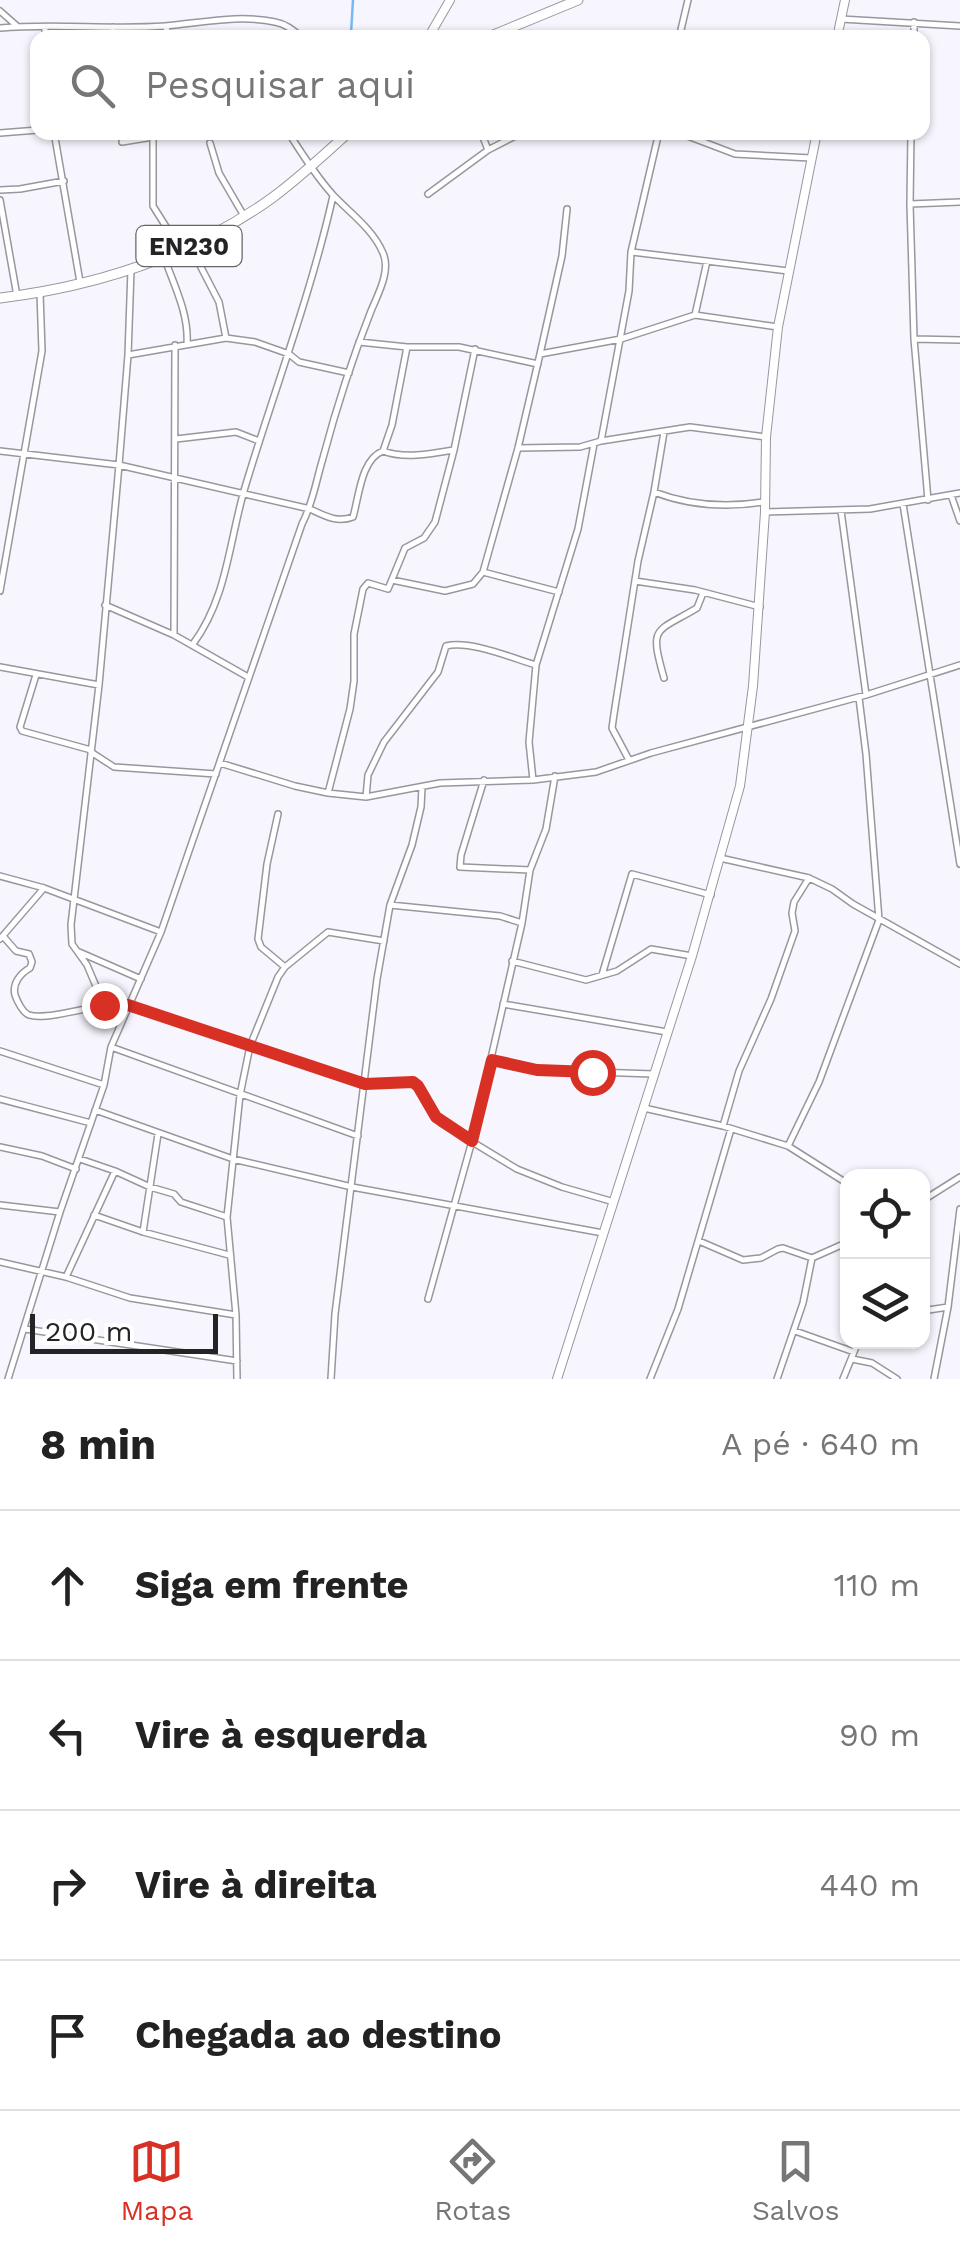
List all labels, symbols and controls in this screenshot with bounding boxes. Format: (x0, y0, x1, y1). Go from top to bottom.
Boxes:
search box (30, 30, 930, 140)
icon: search (65, 58, 120, 113)
text: Pesquisar aqui (145, 63, 415, 107)
road number: EN230 (136, 226, 242, 266)
route end (82, 983, 128, 1029)
route start (570, 1050, 616, 1096)
map controls (840, 1169, 930, 1349)
button: locate (840, 1169, 930, 1259)
button: layers (840, 1259, 930, 1349)
scale bar (30, 1309, 218, 1354)
text: 200 m (45, 1315, 132, 1348)
text: 8 min (40, 1420, 156, 1469)
text: A pé · 640 m (721, 1425, 920, 1463)
icon: ahead (40, 1558, 95, 1613)
text: Siga em frente (135, 1563, 409, 1607)
text: 110 m (834, 1566, 920, 1604)
icon: left (40, 1708, 95, 1763)
text: Vire à esquerda (135, 1713, 427, 1757)
text: 90 m (839, 1716, 920, 1754)
icon: right (40, 1858, 95, 1913)
text: Vire à direita (135, 1863, 376, 1907)
text: 440 m (820, 1866, 920, 1904)
icon: arrive (40, 2008, 95, 2063)
text: Chegada ao destino (135, 2013, 502, 2057)
tab: Mapa (120, 2134, 193, 2227)
tab: Rotas (434, 2134, 511, 2227)
tab: Salvos (752, 2134, 840, 2227)

